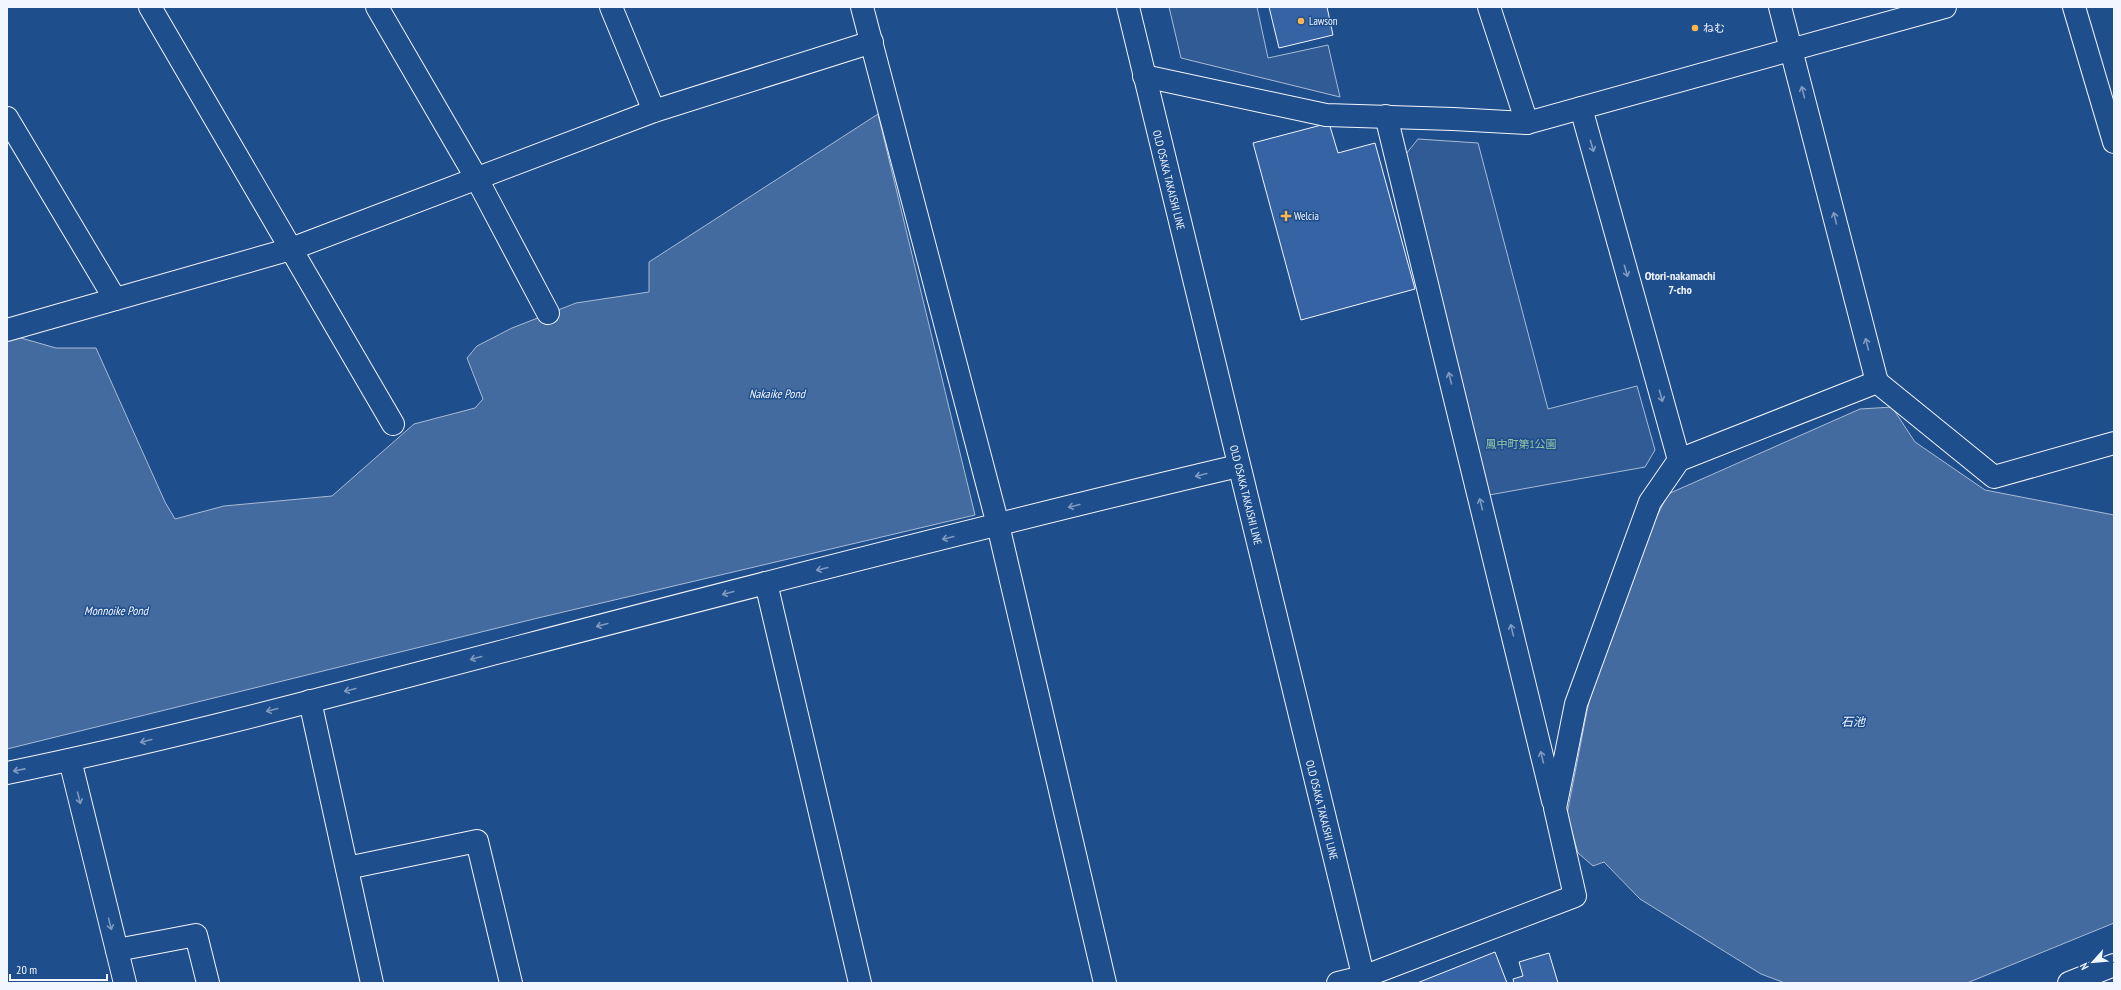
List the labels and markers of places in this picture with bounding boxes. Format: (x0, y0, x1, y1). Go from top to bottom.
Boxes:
place label: Lawson (1309, 14, 1338, 28)
marker: Lawson (1296, 16, 1306, 26)
place label: ねむ (1703, 21, 1725, 35)
marker: ねむ (1690, 23, 1700, 33)
place label: Welcia (1294, 209, 1319, 223)
marker: Welcia (1281, 211, 1291, 221)

